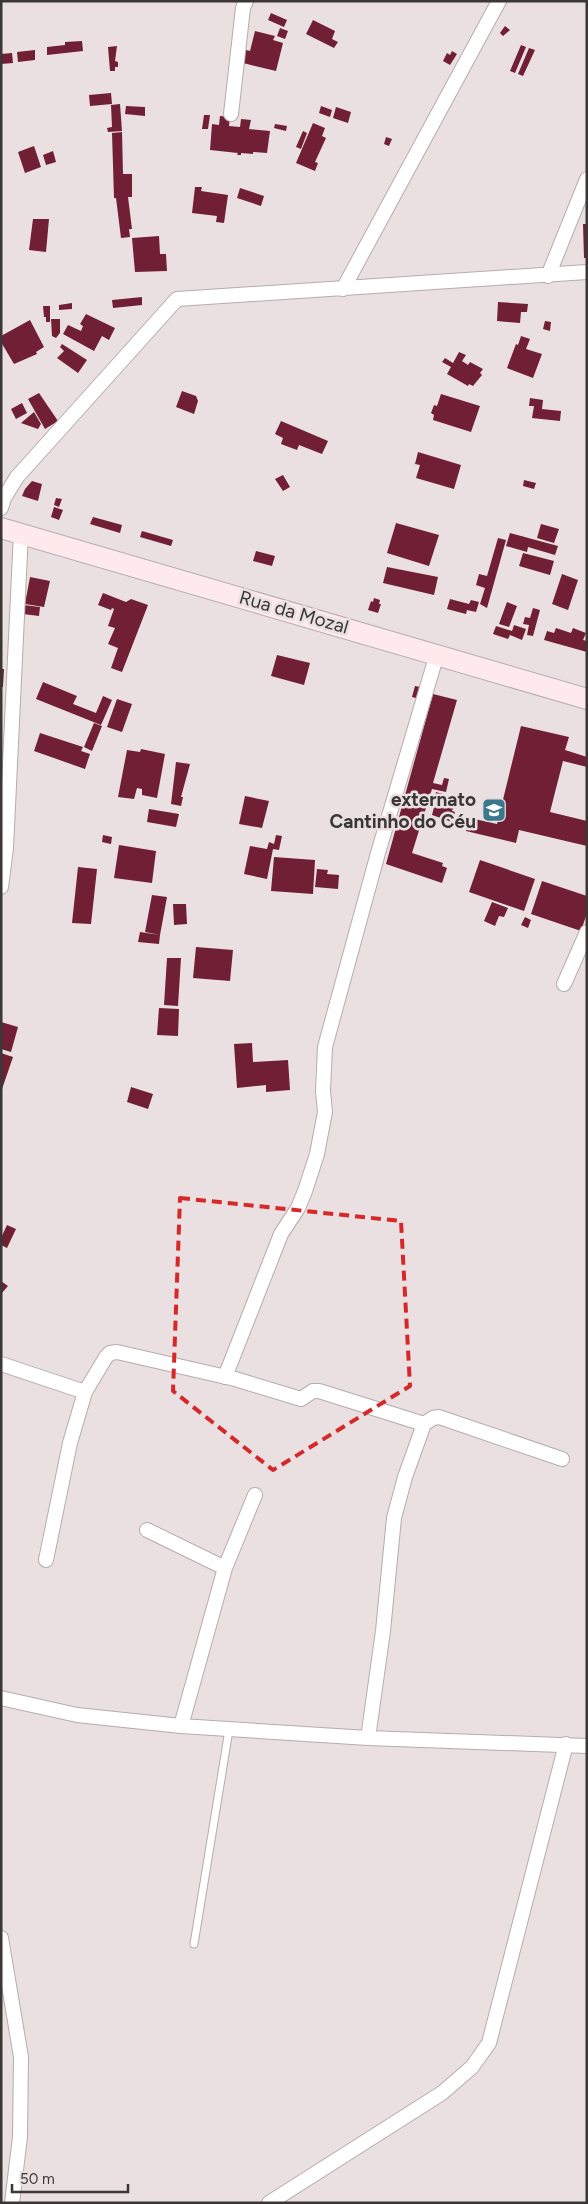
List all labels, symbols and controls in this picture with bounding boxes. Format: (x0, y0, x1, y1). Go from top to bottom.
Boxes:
street label: Rua da Mozal (237, 585, 351, 639)
place label: externato Cantinho do Céu (329, 788, 476, 833)
school or university icon: externato Cantinho do Céu (481, 797, 507, 823)
scale bar (12, 2162, 129, 2194)
text: 50 m (20, 2170, 55, 2188)

